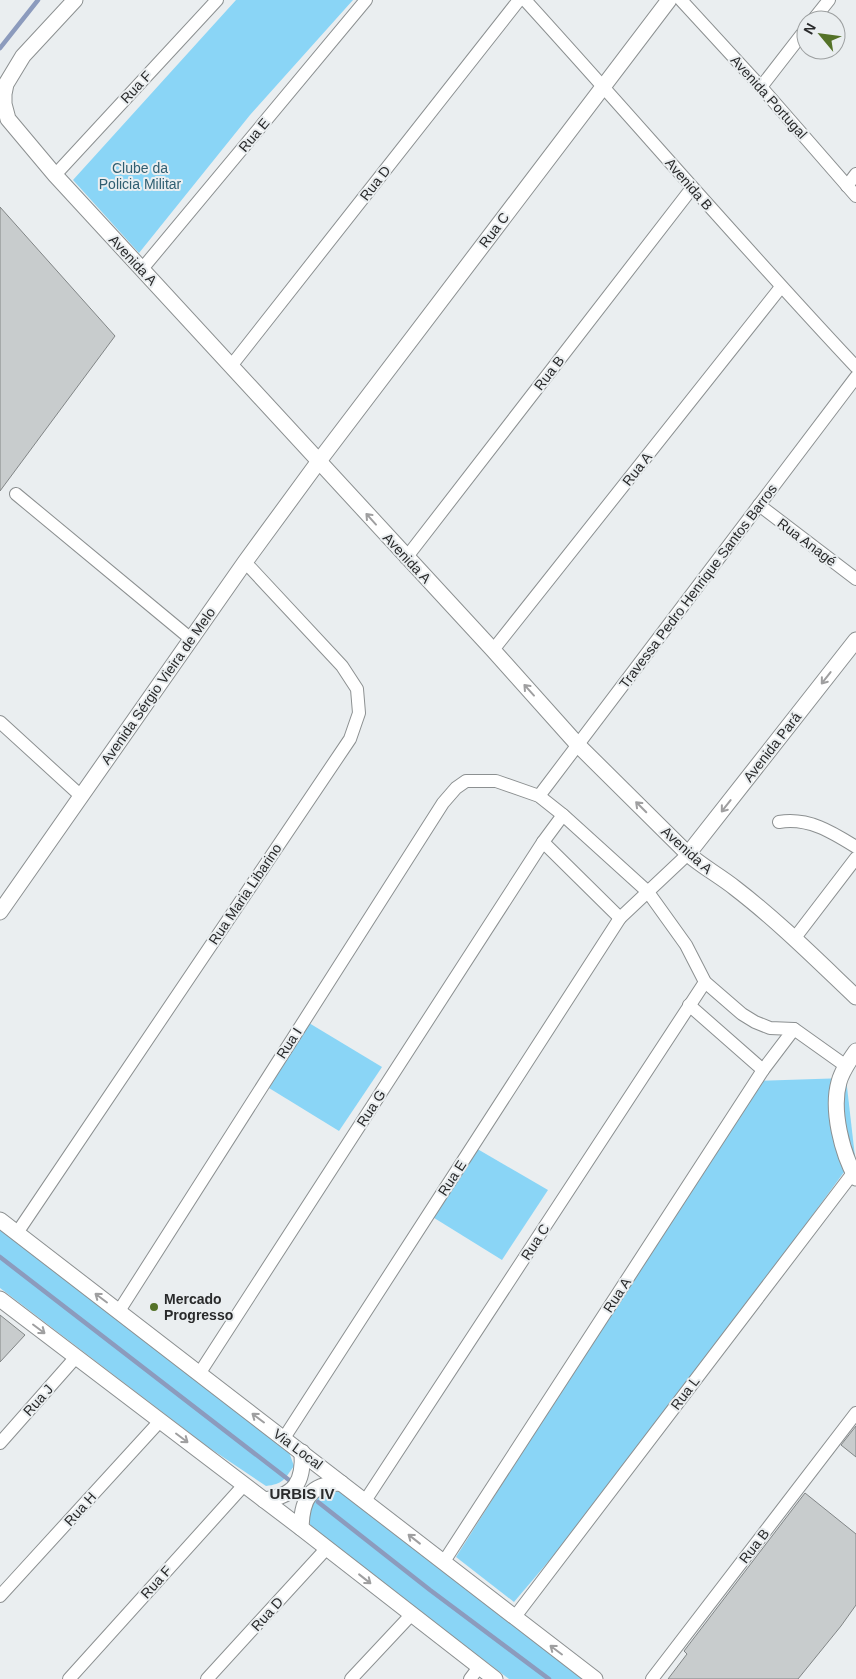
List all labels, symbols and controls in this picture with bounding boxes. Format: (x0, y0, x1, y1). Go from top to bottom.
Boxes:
north arrow (796, 10, 846, 60)
text: N (800, 20, 819, 37)
street label: Avenida Portugal (727, 52, 811, 142)
street label: Rua F (117, 68, 155, 106)
street label: Rua E (235, 115, 273, 155)
street label: Avenida B (662, 155, 716, 213)
park label: Clube da Policia Militar (99, 160, 182, 192)
street label: Rua D (356, 162, 394, 204)
street label: Rua C (476, 209, 512, 251)
street label: Avenida A (106, 232, 161, 289)
street label: Rua B (531, 353, 567, 393)
street label: Rua A (619, 449, 655, 489)
street label: Travessa Pedro Henrique Santos Barros (616, 481, 780, 691)
one-way arrow (365, 513, 377, 526)
street label: Rua Anagé (775, 515, 840, 569)
street label: Avenida A (380, 530, 435, 587)
street label: Avenida Sérgio Vieira de Melo (98, 604, 219, 768)
one-way arrow (821, 671, 831, 685)
one-way arrow (523, 684, 535, 697)
street label: Avenida Pará (740, 709, 804, 785)
one-way arrow (720, 799, 731, 812)
one-way arrow (635, 801, 647, 814)
street label: Avenida A (658, 823, 716, 877)
street label: Rua Maria Libarino (205, 840, 285, 948)
street label: Rua I (273, 1025, 305, 1061)
street label: Rua G (353, 1087, 389, 1129)
street label: Rua E (435, 1157, 469, 1199)
street label: Rua C (517, 1221, 553, 1263)
street label: Rua A (600, 1274, 634, 1315)
place label: Mercado Progresso (164, 1291, 233, 1323)
one-way arrow (94, 1293, 108, 1303)
marker: Mercado Progresso (148, 1301, 160, 1313)
one-way arrow (32, 1324, 46, 1334)
street label: Rua L (667, 1373, 703, 1413)
street label: Rua J (20, 1381, 56, 1419)
one-way arrow (252, 1413, 265, 1424)
street label: Via Local (270, 1425, 326, 1473)
one-way arrow (175, 1432, 188, 1443)
district label: URBIS IV (269, 1485, 335, 1502)
street label: Rua H (61, 1489, 99, 1529)
street label: Rua B (736, 1526, 772, 1566)
one-way arrow (408, 1534, 421, 1545)
street label: Rua F (137, 1562, 175, 1602)
one-way arrow (358, 1573, 371, 1584)
street label: Rua D (248, 1594, 286, 1634)
one-way arrow (550, 1644, 563, 1655)

